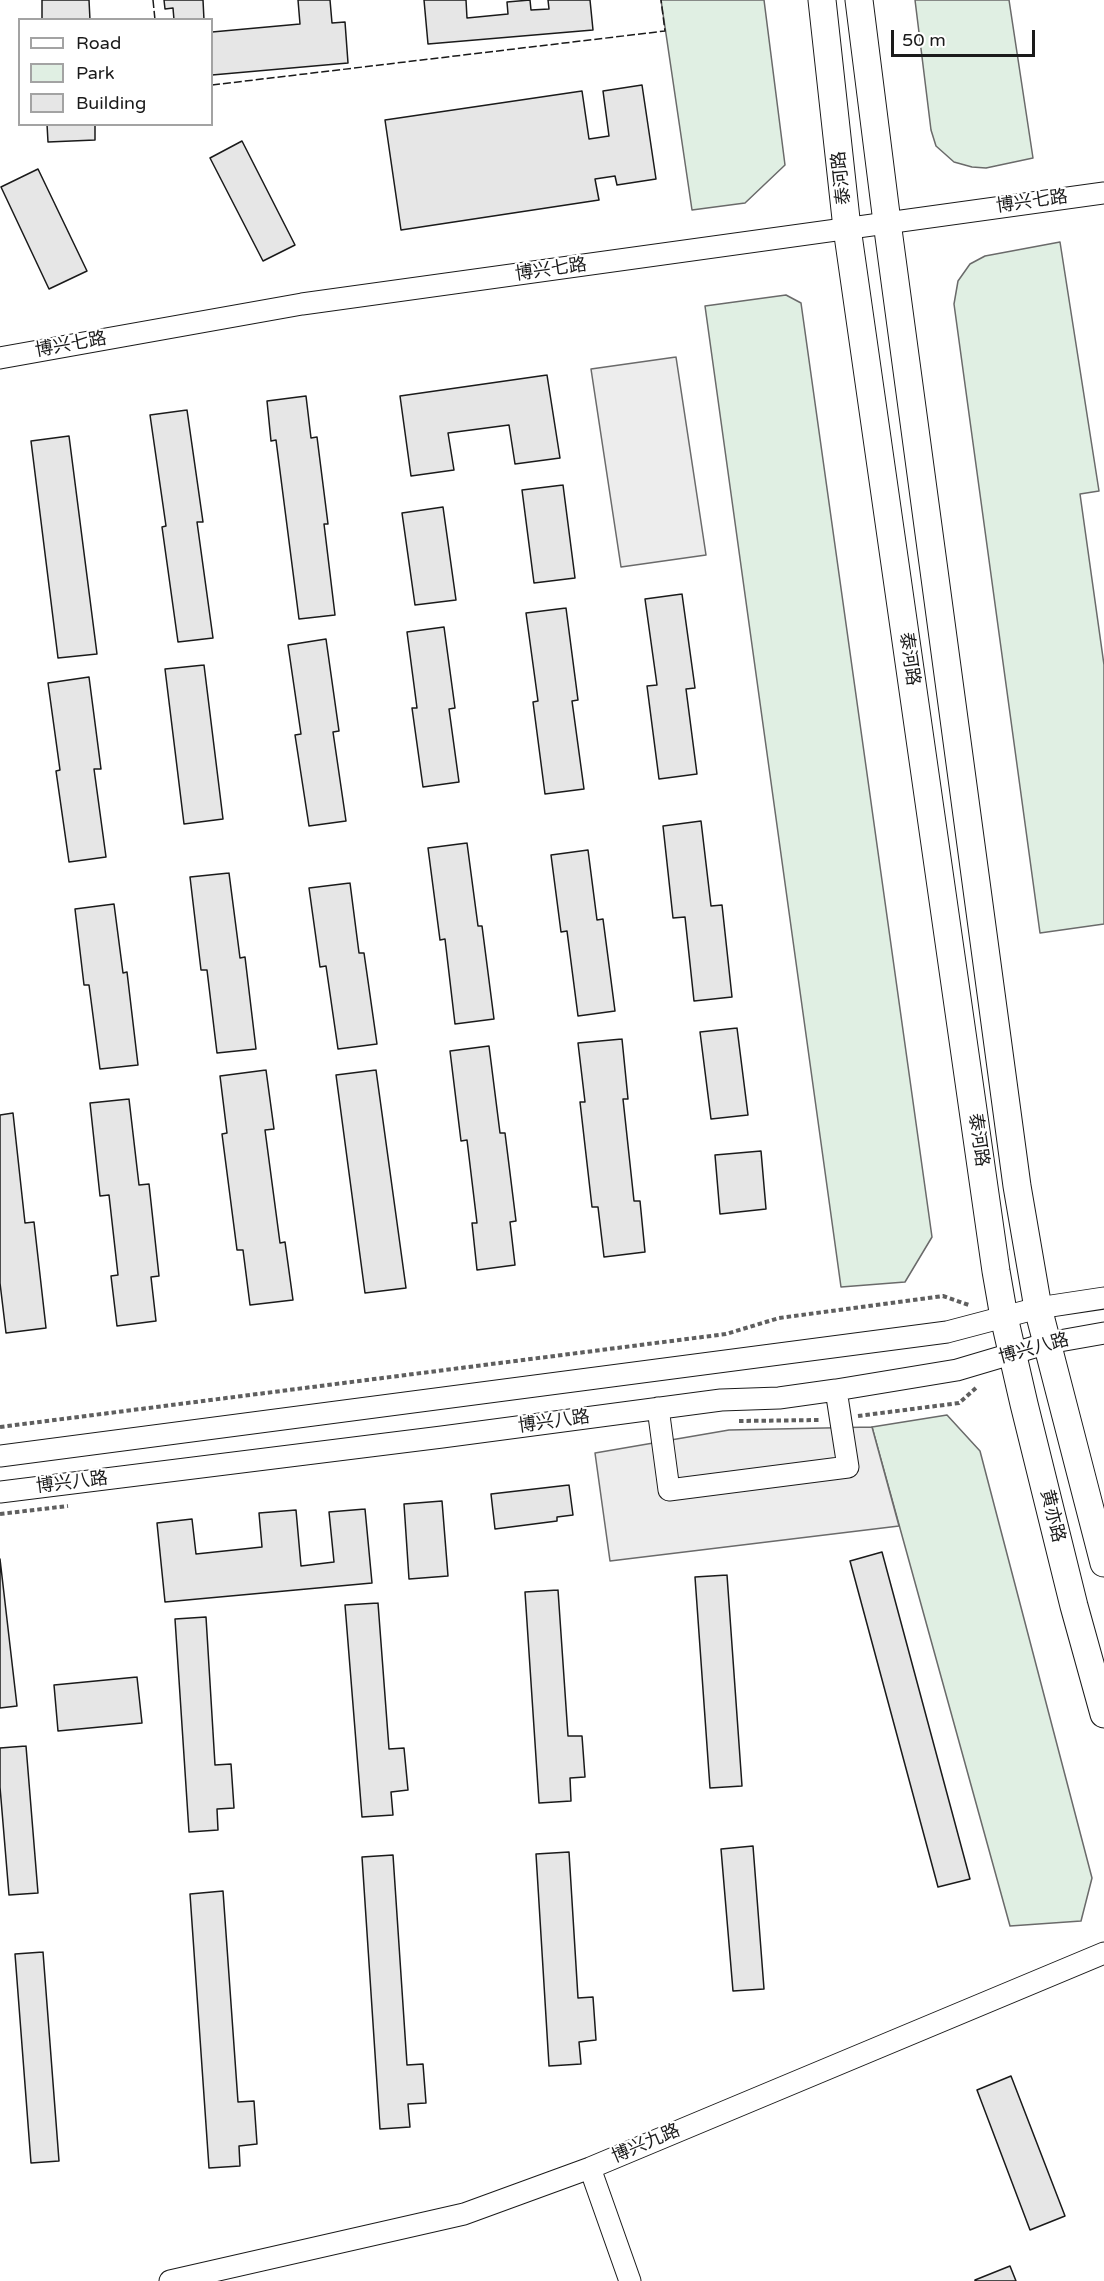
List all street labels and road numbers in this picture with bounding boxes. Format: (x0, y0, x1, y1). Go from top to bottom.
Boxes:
street label: 泰河路 (828, 150, 856, 206)
street label: 博兴七路 (995, 186, 1069, 218)
street label: 博兴七路 (514, 254, 588, 286)
street label: 博兴七路 (34, 328, 108, 362)
street label: 泰河路 (895, 631, 923, 687)
street label: 泰河路 (964, 1112, 992, 1168)
street label: 博兴八路 (996, 1329, 1072, 1369)
street label: 博兴八路 (517, 1406, 591, 1438)
street label: 博兴八路 (35, 1468, 109, 1498)
street label: 黄亦路 (1035, 1487, 1069, 1545)
street label: 博兴九路 (609, 2120, 683, 2168)

